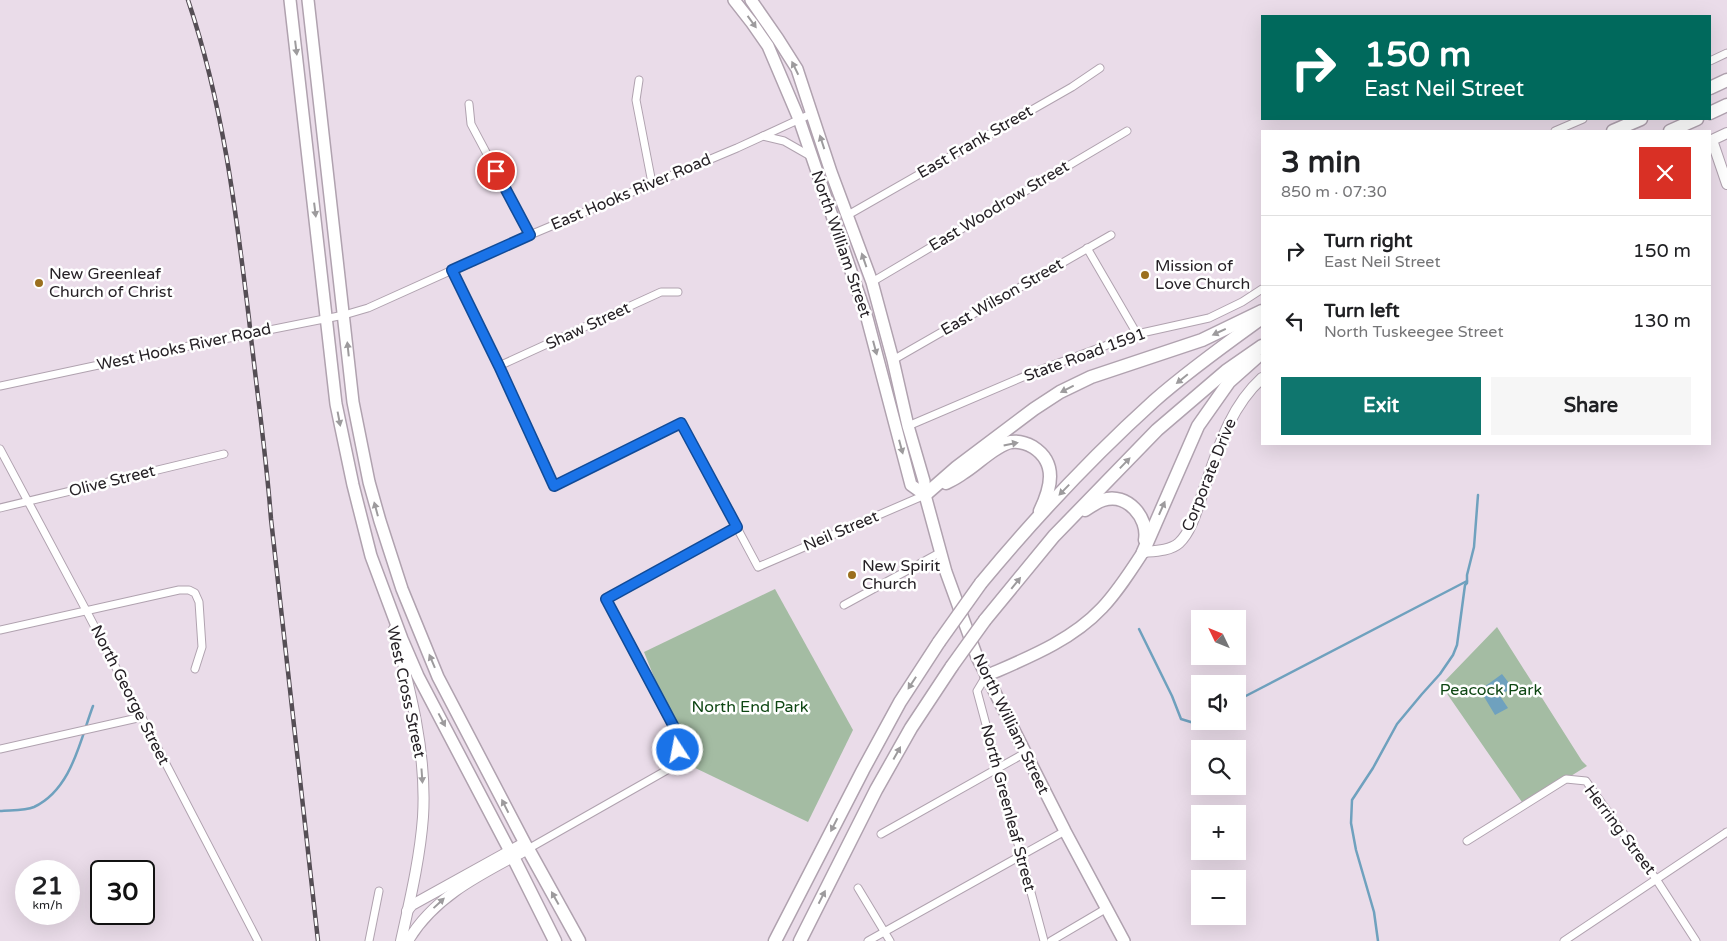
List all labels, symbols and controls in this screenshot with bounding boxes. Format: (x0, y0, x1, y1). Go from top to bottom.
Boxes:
one-way arrow (746, 15, 757, 28)
text: 150 m (1364, 34, 1471, 76)
icon: right (1281, 35, 1346, 100)
one-way arrow (292, 41, 300, 57)
one-way arrow (791, 61, 799, 75)
text: East Neil Street (1364, 76, 1524, 102)
street label: East Frank Street (914, 101, 1036, 183)
one-way arrow (817, 134, 825, 149)
text: 3 min (1281, 144, 1361, 181)
button: close (1639, 147, 1691, 199)
street label: East Hooks River Road (548, 149, 714, 235)
pin (475, 150, 517, 192)
street label: East Woodrow Street (925, 156, 1073, 256)
icon: arrive (482, 157, 510, 185)
street label: North William Street (806, 168, 876, 320)
text: 850 m · 07:30 (1281, 182, 1387, 202)
one-way arrow (311, 202, 319, 218)
text: Turn right (1324, 230, 1412, 252)
icon: right (1281, 237, 1309, 265)
text: 150 m (1633, 240, 1691, 262)
one-way arrow (860, 252, 868, 267)
text: East Neil Street (1324, 252, 1441, 272)
street label: East Wilson Street (937, 254, 1067, 340)
place label: Mission of Love Church (1155, 256, 1250, 294)
place label: New Greenleaf Church of Christ (49, 264, 173, 302)
marker: Mission of Love Church (1139, 269, 1151, 281)
marker: New Greenleaf Church of Christ (33, 277, 45, 289)
street label: Shaw Street (543, 298, 633, 354)
text: Turn left (1324, 300, 1400, 322)
icon: left (1281, 307, 1309, 335)
text: 130 m (1633, 310, 1691, 332)
street label: West Hooks River Road (95, 319, 273, 375)
text: North Tuskeegee Street (1324, 322, 1504, 342)
street label: State Road 1591 (1021, 324, 1149, 386)
one-way arrow (1211, 328, 1226, 336)
one-way arrow (344, 341, 352, 357)
one-way arrow (871, 341, 879, 356)
one-way arrow (1176, 373, 1189, 384)
button: Exit (1281, 377, 1481, 435)
button: Share (1491, 377, 1691, 435)
one-way arrow (1060, 385, 1074, 393)
one-way arrow (335, 411, 343, 427)
street label: Corporate Drive (1177, 416, 1241, 534)
one-way arrow (897, 439, 905, 454)
one-way arrow (1003, 439, 1019, 447)
one-way arrow (1119, 457, 1131, 469)
street label: Olive Street (67, 461, 157, 501)
one-way arrow (1058, 484, 1070, 496)
one-way arrow (372, 501, 380, 516)
one-way arrow (1159, 501, 1167, 515)
street label: Neil Street (800, 506, 882, 556)
place label: New Spirit Church (862, 556, 940, 594)
marker: New Spirit Church (846, 569, 858, 581)
one-way arrow (1010, 576, 1021, 589)
north arrow (1191, 610, 1246, 665)
map controls (1191, 610, 1246, 925)
street label: North George Street (86, 622, 174, 768)
street label: West Cross Street (382, 624, 430, 760)
street label: North William Street (968, 650, 1054, 798)
one-way arrow (427, 654, 435, 668)
button: sound (1191, 675, 1246, 730)
one-way arrow (908, 676, 917, 689)
park label: Peacock Park (1440, 680, 1542, 700)
park label: North End Park (692, 697, 809, 717)
one-way arrow (438, 713, 446, 727)
street label: North Greenleaf Street (976, 722, 1040, 894)
position arrow (651, 723, 703, 775)
button: search (1191, 740, 1246, 795)
one-way arrow (893, 746, 901, 760)
one-way arrow (419, 768, 427, 784)
street label: Herring Street (1580, 781, 1660, 879)
one-way arrow (501, 799, 509, 813)
button: + (1191, 805, 1246, 860)
one-way arrow (830, 818, 838, 833)
speed limit sign: 30 (90, 860, 155, 925)
button: − (1191, 870, 1246, 925)
text: 21 (32, 871, 63, 901)
one-way arrow (818, 890, 826, 905)
one-way arrow (551, 892, 560, 905)
text: km/h (32, 898, 63, 912)
one-way arrow (432, 898, 445, 909)

